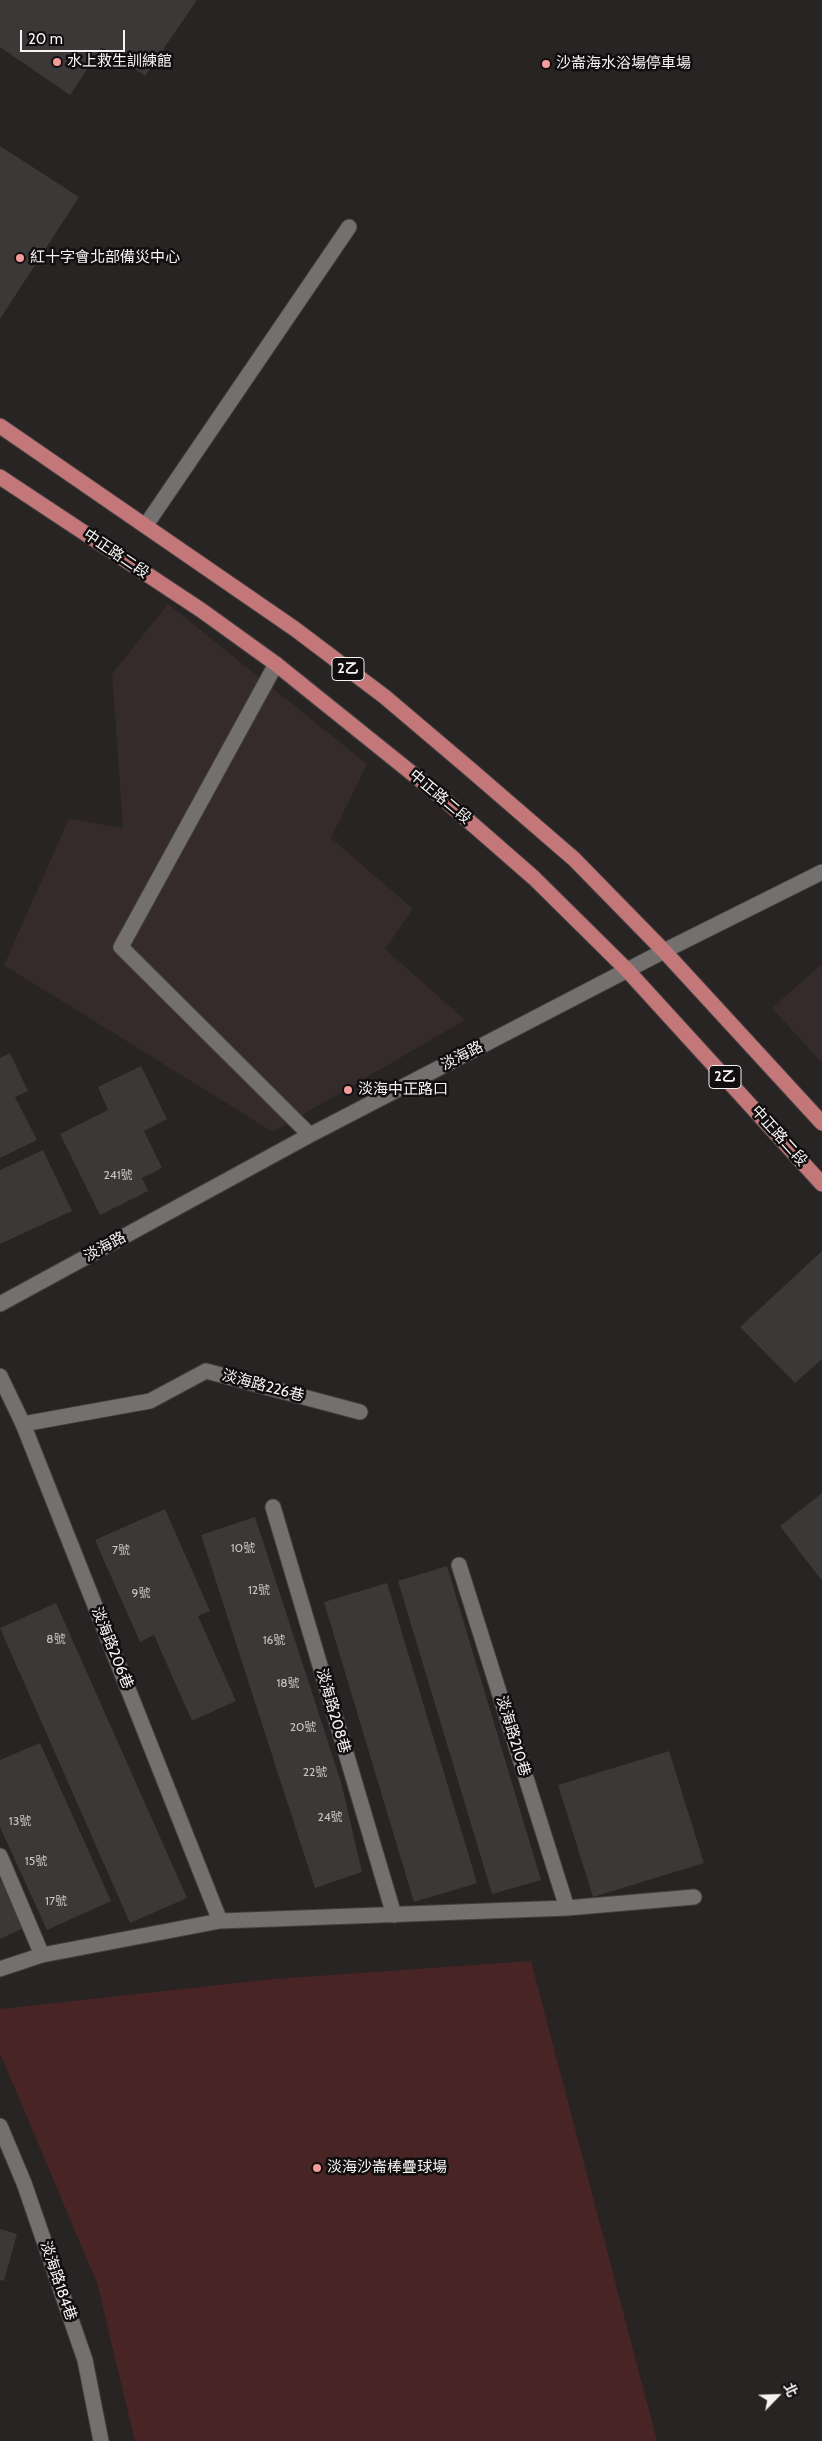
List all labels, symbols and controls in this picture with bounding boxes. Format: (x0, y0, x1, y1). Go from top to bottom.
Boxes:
scale bar (22, 20, 128, 52)
text: 20 m (28, 30, 63, 48)
place label: 水上救生訓練館 (67, 53, 172, 71)
place label: 沙崙海水浴場停車場 (556, 55, 691, 73)
marker: 水上救生訓練館 (51, 56, 63, 68)
marker: 沙崙海水浴場停車場 (540, 58, 552, 70)
place label: 紅十字會北部備災中心 (30, 249, 180, 267)
marker: 紅十字會北部備災中心 (14, 252, 26, 264)
street label: 中正路二段 (80, 526, 152, 582)
road number: 2乙 (332, 658, 364, 681)
street label: 中正路二段 (405, 766, 475, 828)
street label: 淡海路 (438, 1038, 486, 1074)
road number: 2乙 (709, 1066, 741, 1088)
place label: 淡海中正路口 (358, 1081, 448, 1099)
marker: 淡海中正路口 (342, 1084, 354, 1096)
street label: 中正路二段 (747, 1102, 811, 1170)
house number: 241號 (103, 1168, 133, 1182)
street label: 淡海路 (81, 1228, 129, 1266)
street label: 淡海路226巷 (220, 1366, 306, 1406)
house number: 10號 (231, 1541, 255, 1555)
house number: 7號 (112, 1543, 130, 1557)
house number: 12號 (248, 1583, 270, 1597)
house number: 9號 (132, 1586, 150, 1600)
street label: 淡海路206巷 (87, 1604, 137, 1692)
house number: 8號 (46, 1632, 66, 1646)
house number: 16號 (263, 1633, 285, 1647)
street label: 淡海路208巷 (312, 1667, 354, 1755)
house number: 18號 (276, 1676, 300, 1690)
street label: 淡海路210巷 (492, 1694, 534, 1778)
house number: 20號 (290, 1720, 316, 1734)
house number: 22號 (303, 1765, 327, 1779)
house number: 24號 (317, 1810, 343, 1824)
house number: 13號 (9, 1814, 31, 1828)
house number: 15號 (25, 1854, 47, 1868)
house number: 17號 (45, 1894, 67, 1908)
place label: 淡海沙崙棒疊球場 (327, 2159, 447, 2177)
marker: 淡海沙崙棒疊球場 (311, 2162, 323, 2174)
street label: 淡海路184巷 (36, 2239, 80, 2323)
north arrow (752, 2371, 802, 2421)
text: 北 (780, 2380, 802, 2400)

